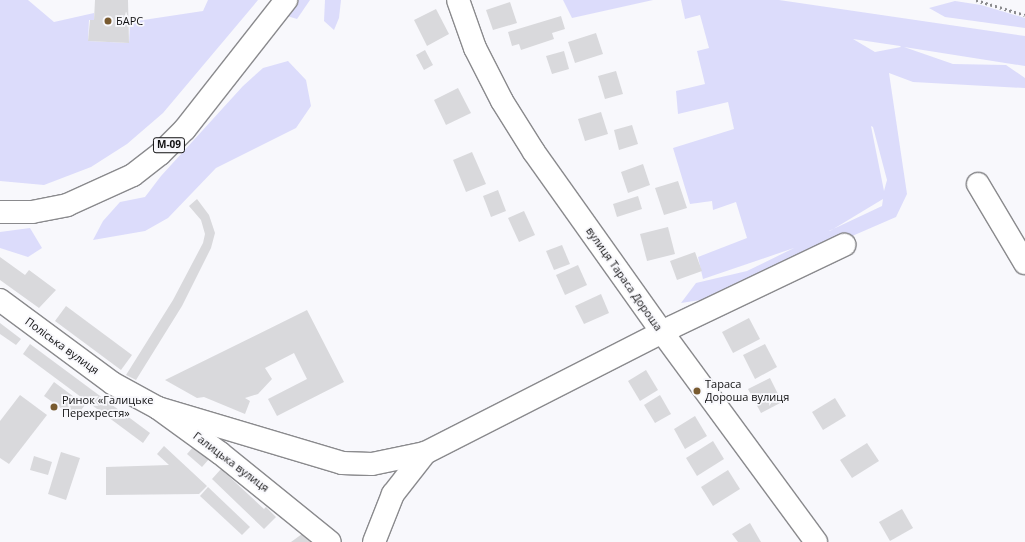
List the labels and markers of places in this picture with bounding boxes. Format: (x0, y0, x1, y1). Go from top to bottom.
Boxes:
place label: БАРС (116, 14, 143, 28)
marker: БАРС (103, 16, 113, 26)
place label: Тараса Дороша вулиця (705, 378, 789, 404)
marker: Тараса Дороша вулиця (692, 386, 702, 396)
place label: Ринок «Галицьке Перехрестя» (62, 394, 154, 420)
marker: Ринок «Галицьке Перехрестя» (49, 402, 59, 412)

